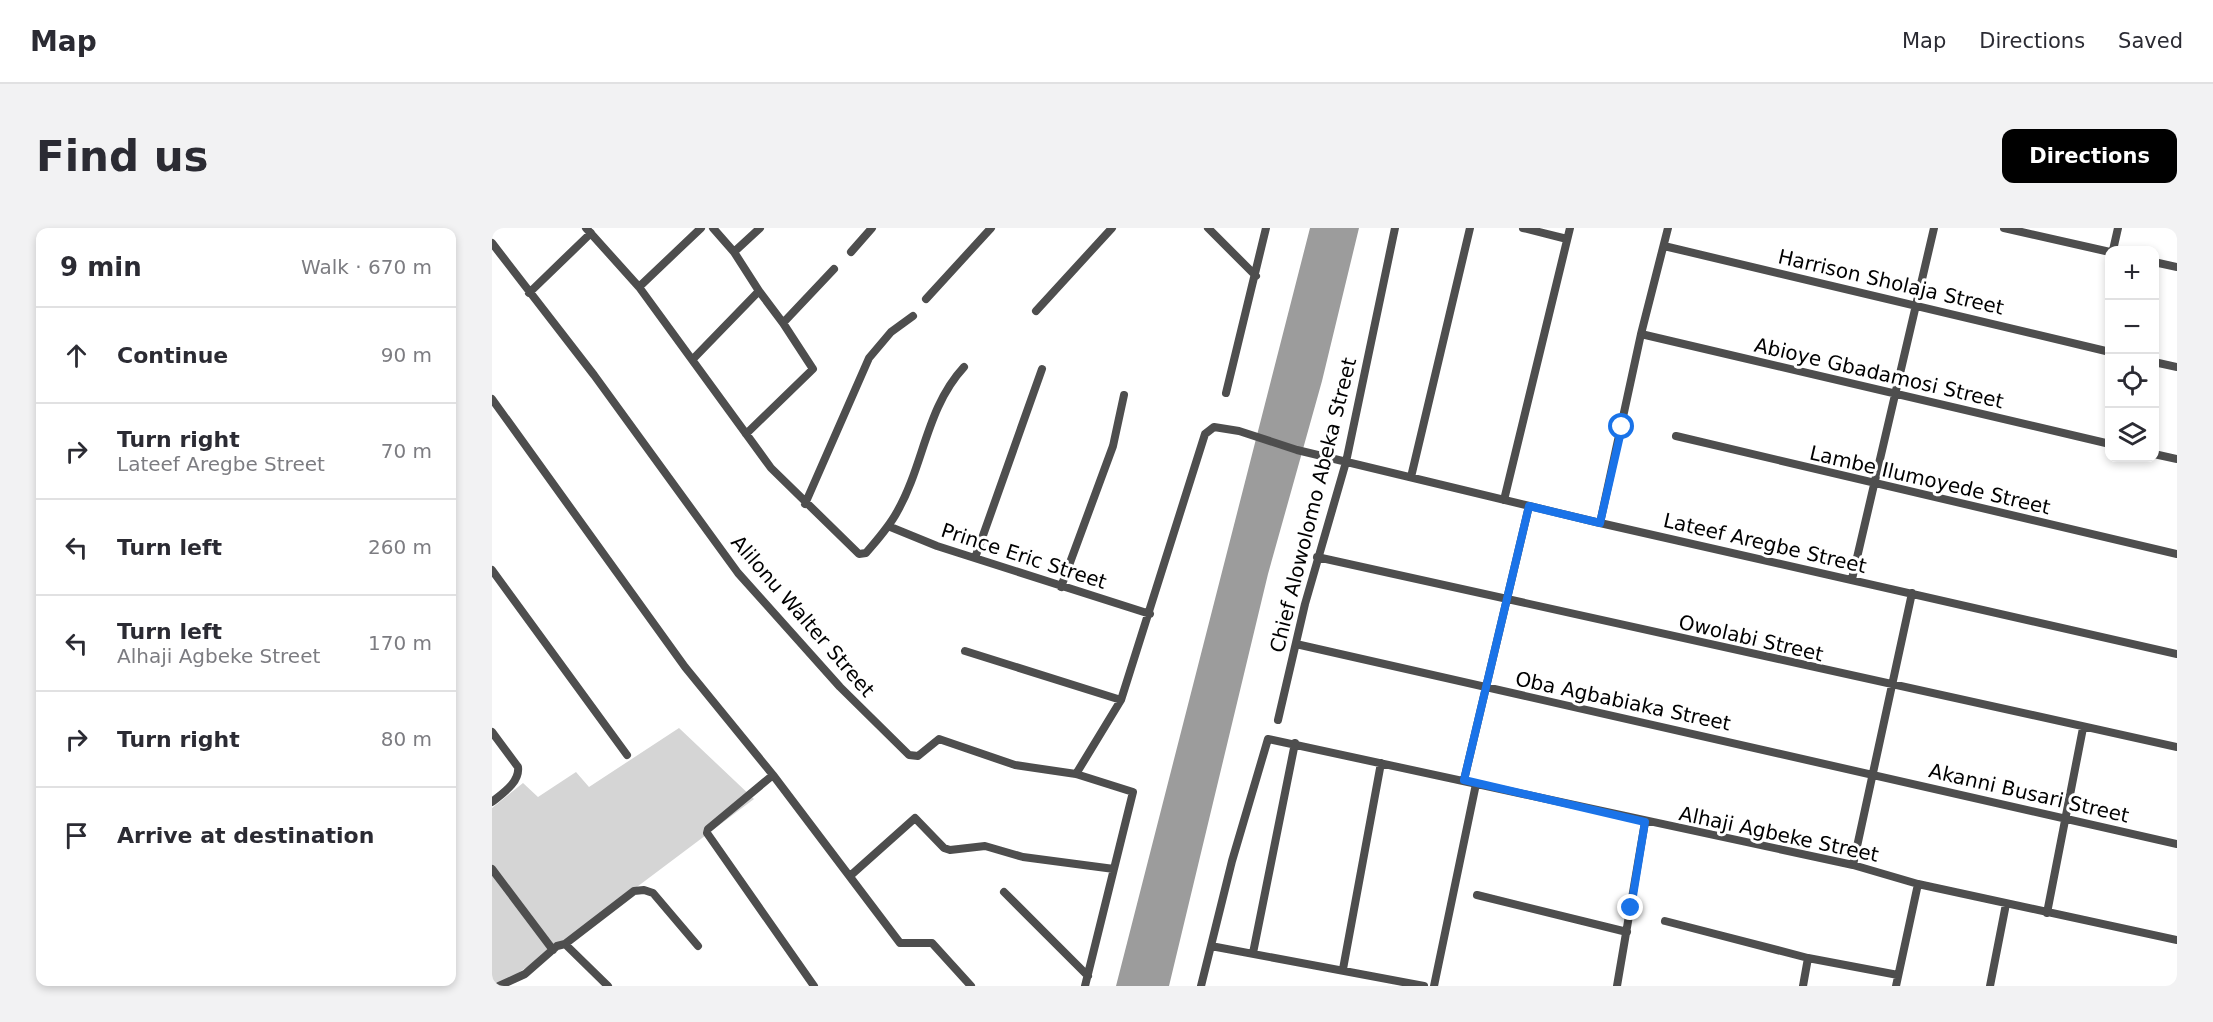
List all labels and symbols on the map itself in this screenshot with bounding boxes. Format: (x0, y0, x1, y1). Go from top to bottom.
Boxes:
street label: Harrison Sholaja Street (1776, 244, 2006, 320)
street label: Abioye Gbadamosi Street (1752, 333, 2006, 413)
street label: Chief Alowolomo Abeka Street (1265, 355, 1361, 655)
route start (1608, 413, 1634, 439)
street label: Lambe Ilumoyede Street (1807, 441, 2053, 519)
street label: Lateef Aregbe Street (1661, 508, 1869, 578)
street label: Prince Eric Street (938, 518, 1110, 594)
street label: Alilonu Walter Street (726, 530, 880, 702)
street label: Owolabi Street (1676, 610, 1826, 666)
street label: Oba Agbabiaka Street (1513, 666, 1733, 736)
street label: Akanni Busari Street (1927, 758, 2131, 828)
street label: Alhaji Agbeke Street (1677, 801, 1881, 867)
route end (1617, 894, 1643, 920)

